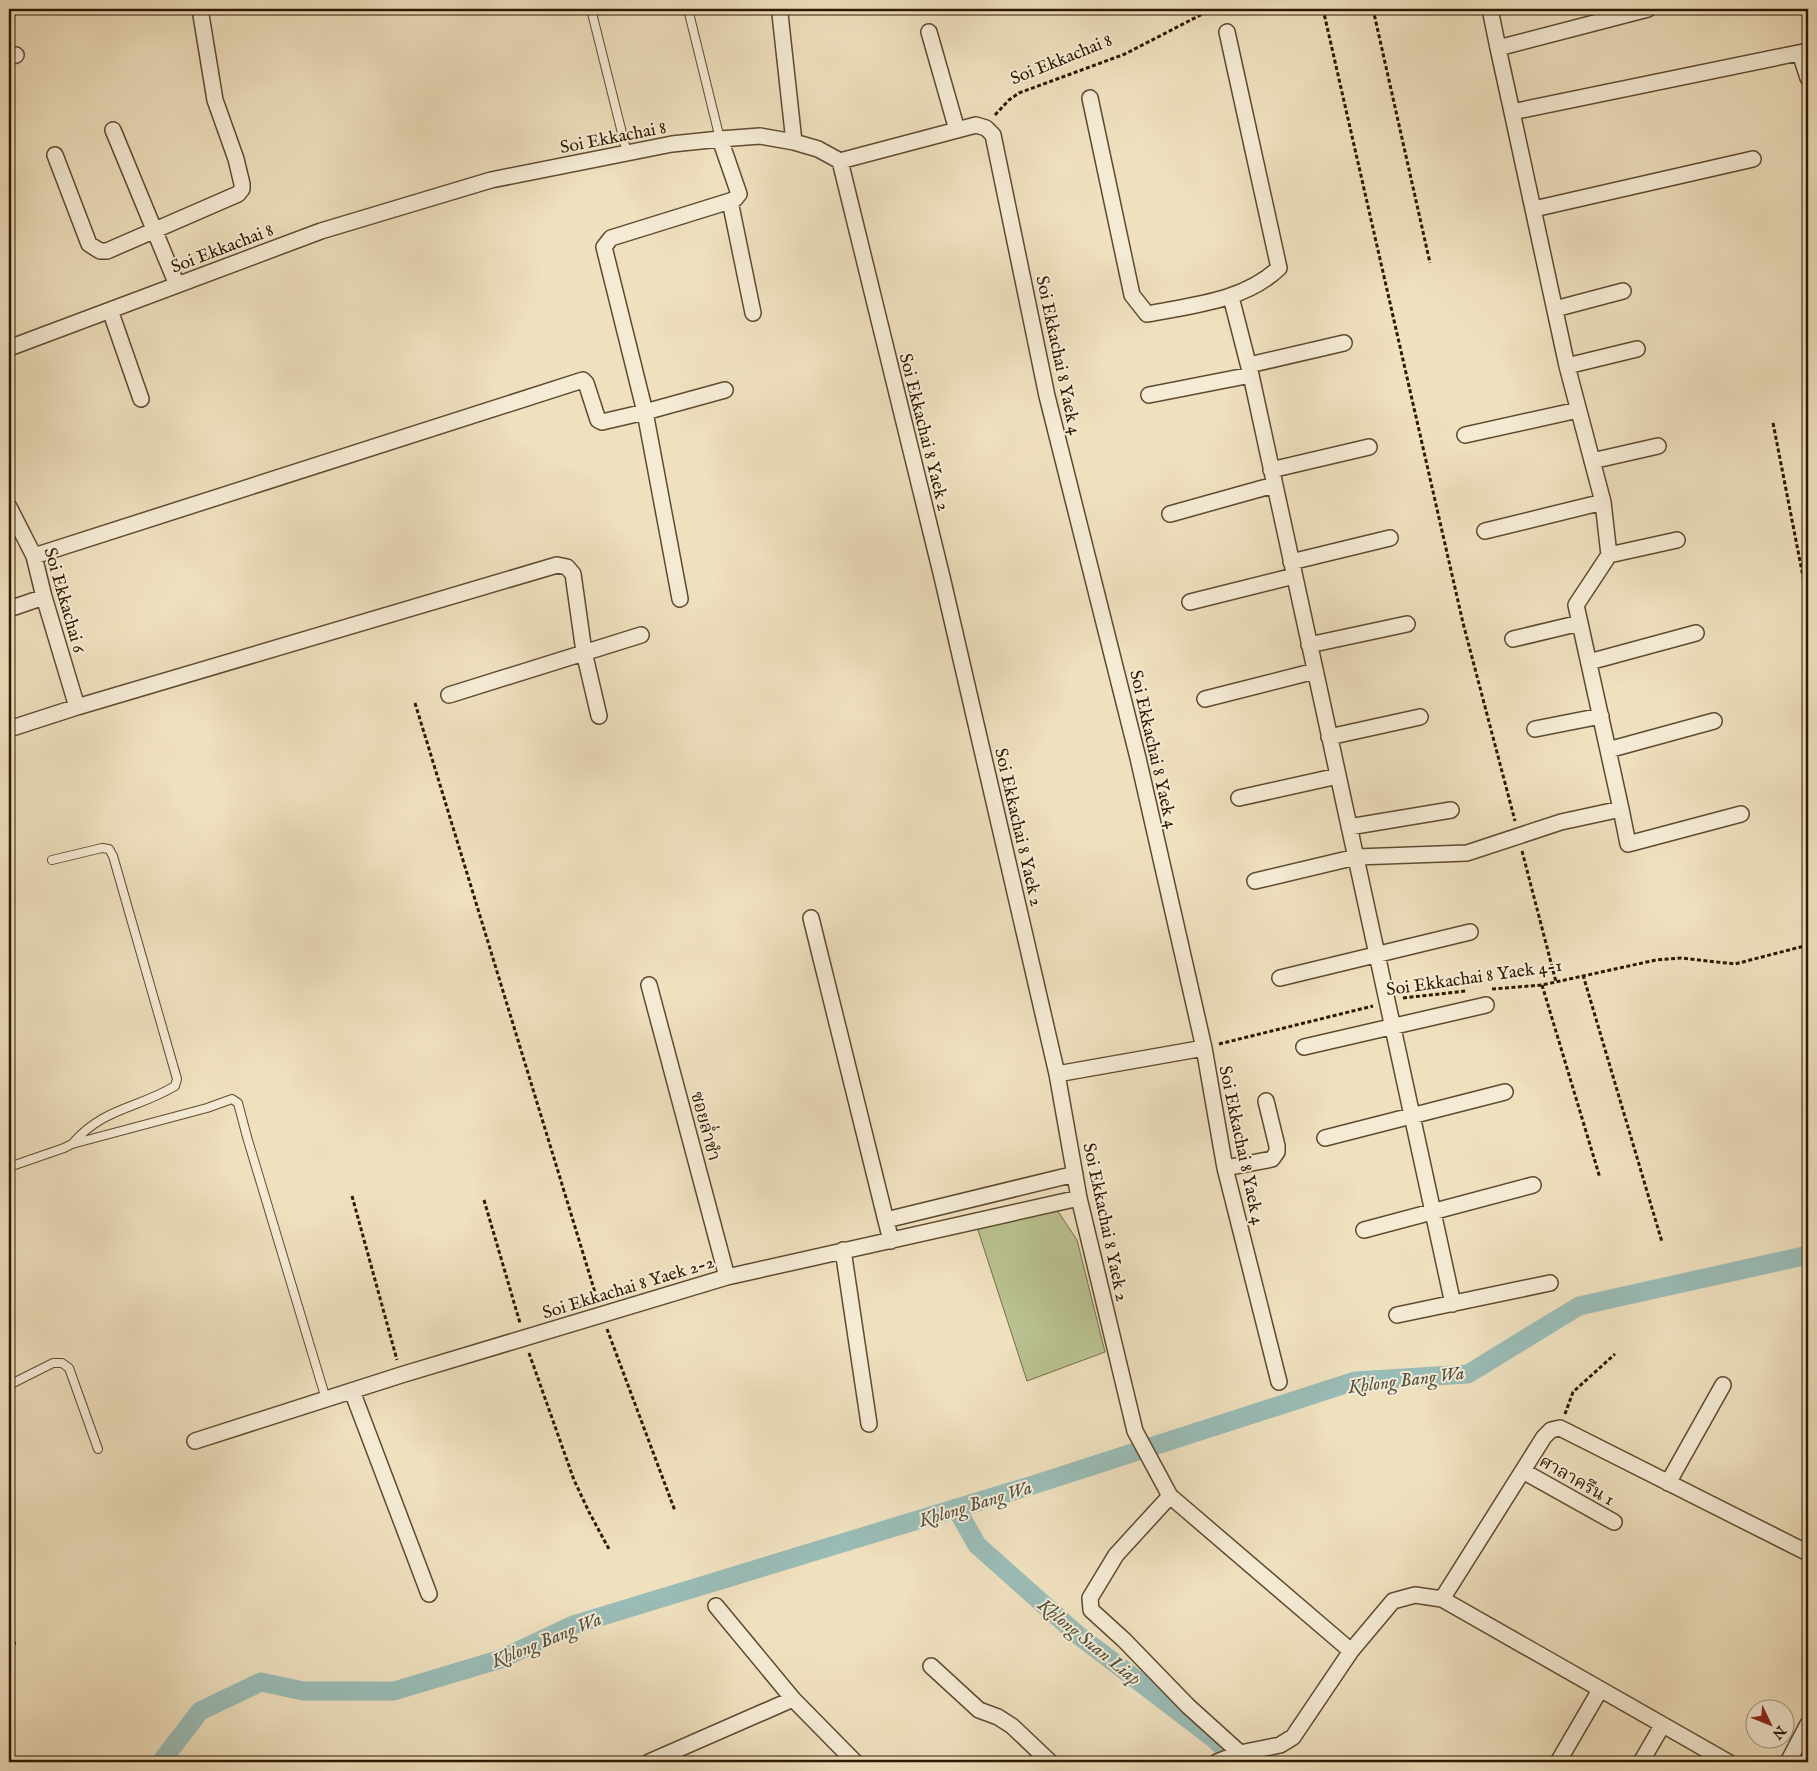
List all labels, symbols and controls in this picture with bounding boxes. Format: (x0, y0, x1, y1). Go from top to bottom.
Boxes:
street label: Soi Ekkachai 8 (1007, 29, 1116, 91)
street label: Soi Ekkachai 8 (558, 117, 668, 160)
street label: Soi Ekkachai 8 (168, 219, 277, 279)
street label: Soi Ekkachai 8 Yaek 4 (1029, 274, 1086, 437)
street label: Soi Ekkachai 8 Yaek 2 (893, 351, 954, 514)
street label: Soi Ekkachai 6 (38, 545, 90, 656)
street label: Soi Ekkachai 8 Yaek 4 (1123, 668, 1182, 831)
street label: Soi Ekkachai 8 Yaek 2 (988, 746, 1047, 909)
street label: Soi Ekkachai 8 Yaek 4-1 (1385, 955, 1564, 1002)
street label: Soi Ekkachai 8 Yaek 4 (1212, 1064, 1269, 1227)
street label: ซอยล่ำชำ (684, 1088, 729, 1164)
street label: Soi Ekkachai 8 Yaek 2 (1076, 1141, 1133, 1304)
street label: Soi Ekkachai 8 Yaek 2-2 (540, 1251, 717, 1326)
water label: Khlong Bang Wa (1346, 1362, 1466, 1400)
street label: ศาลาครืน 1 (1535, 1451, 1618, 1512)
water label: Khlong Bang Wa (915, 1476, 1035, 1534)
water label: Khlong Suan Liap (1032, 1593, 1146, 1692)
water label: Khlong Bang Wa (487, 1608, 605, 1674)
north arrow (1744, 1698, 1794, 1748)
text: N (1768, 1721, 1790, 1743)

